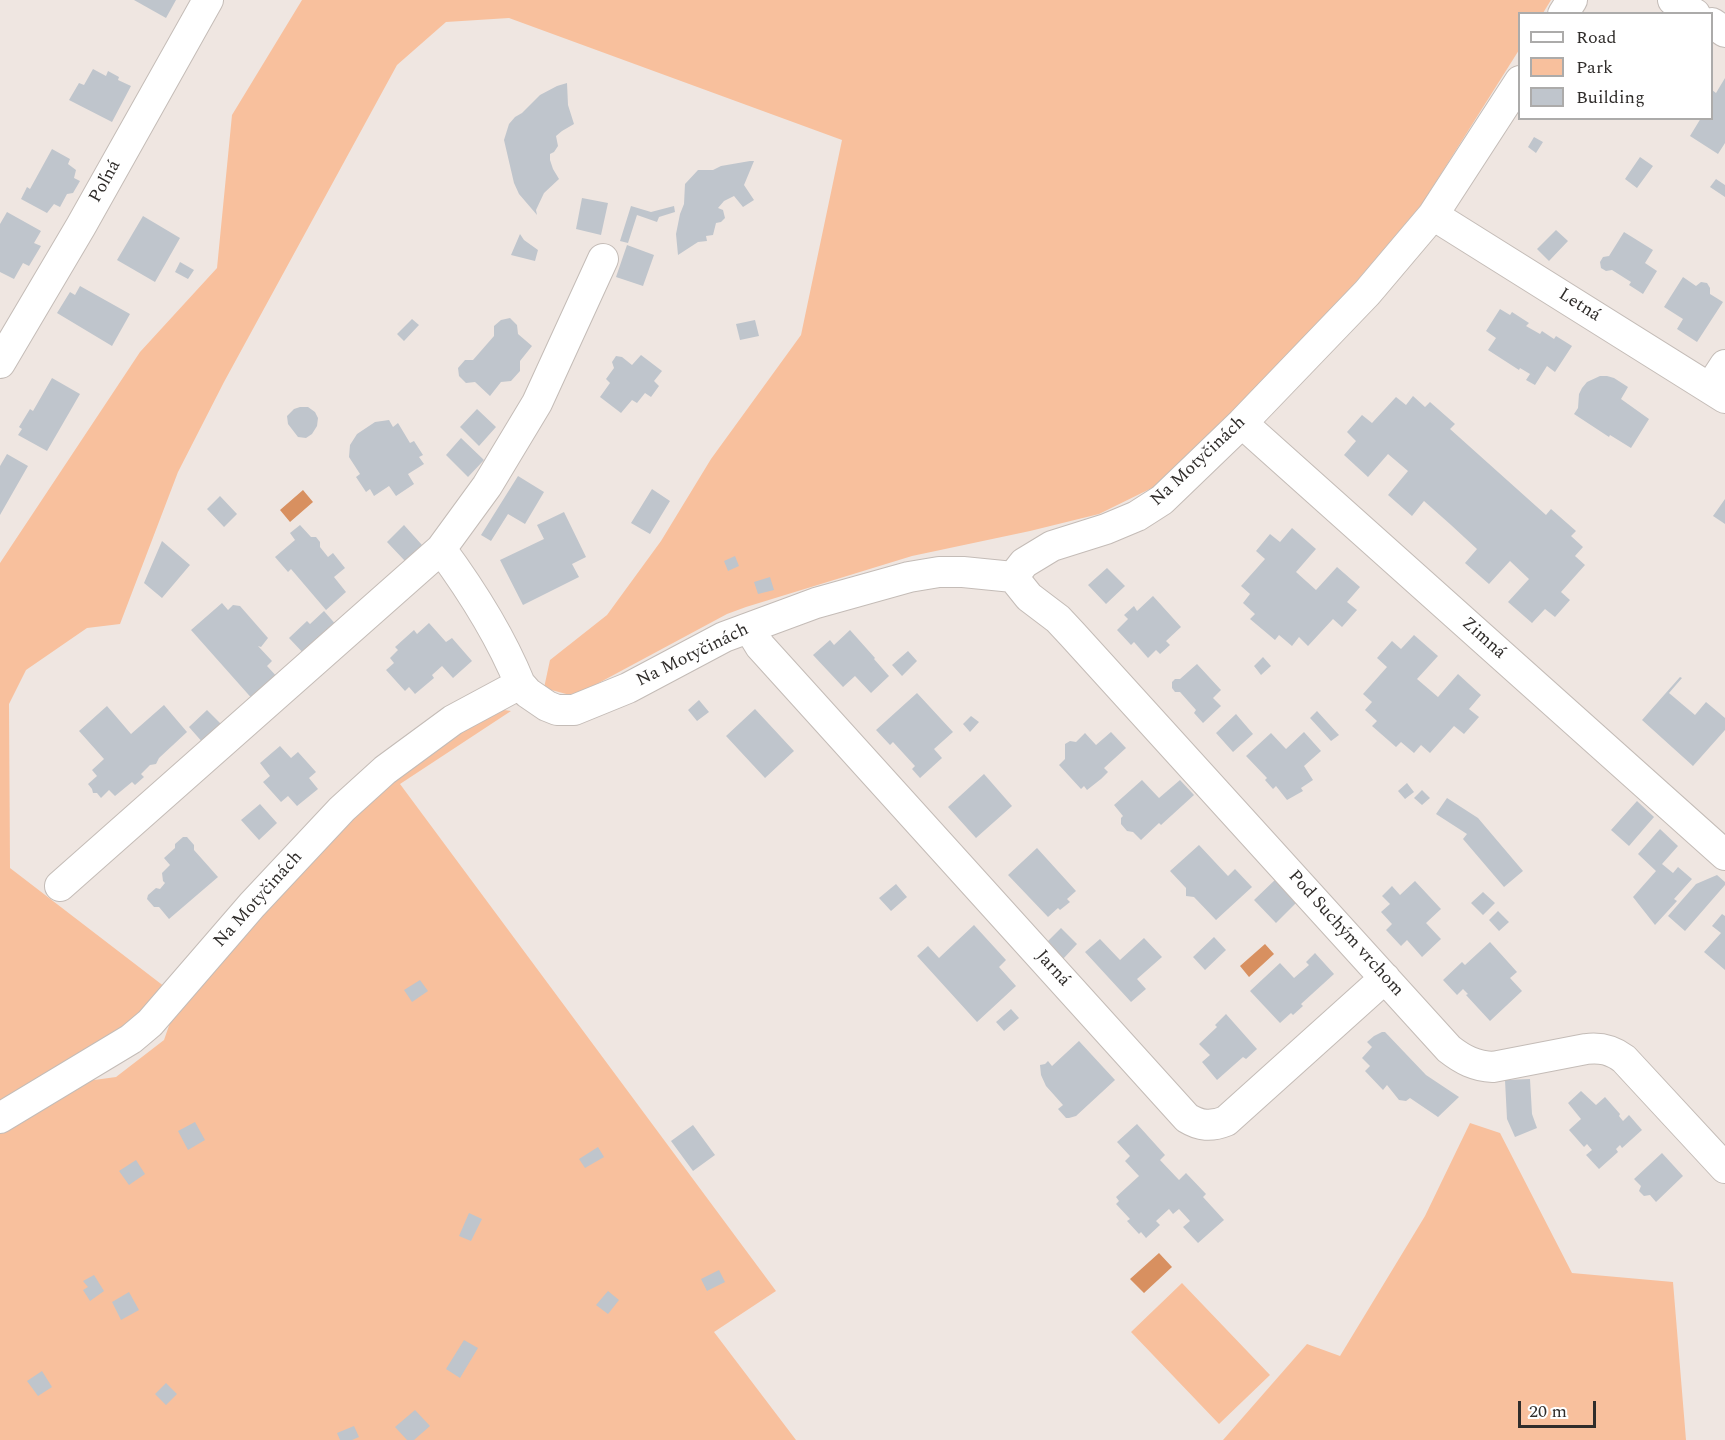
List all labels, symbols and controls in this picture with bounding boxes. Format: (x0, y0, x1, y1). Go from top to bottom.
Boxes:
legend (1518, 12, 1713, 120)
text: Road (1576, 24, 1617, 51)
text: Park (1576, 54, 1613, 81)
text: Building (1576, 84, 1645, 111)
street label: Poľná (86, 157, 126, 207)
street label: Letná (1554, 285, 1604, 327)
street label: Na Motyčinách (1147, 412, 1251, 512)
street label: Zimná (1456, 614, 1510, 664)
street label: Na Motyčinách (633, 620, 753, 692)
street label: Na Motyčinách (210, 847, 308, 953)
street label: Pod Suchým vrchom (1283, 866, 1407, 1002)
street label: Jarná (1030, 946, 1074, 992)
scale bar (1521, 1389, 1599, 1427)
text: 20 m (1529, 1398, 1567, 1425)

